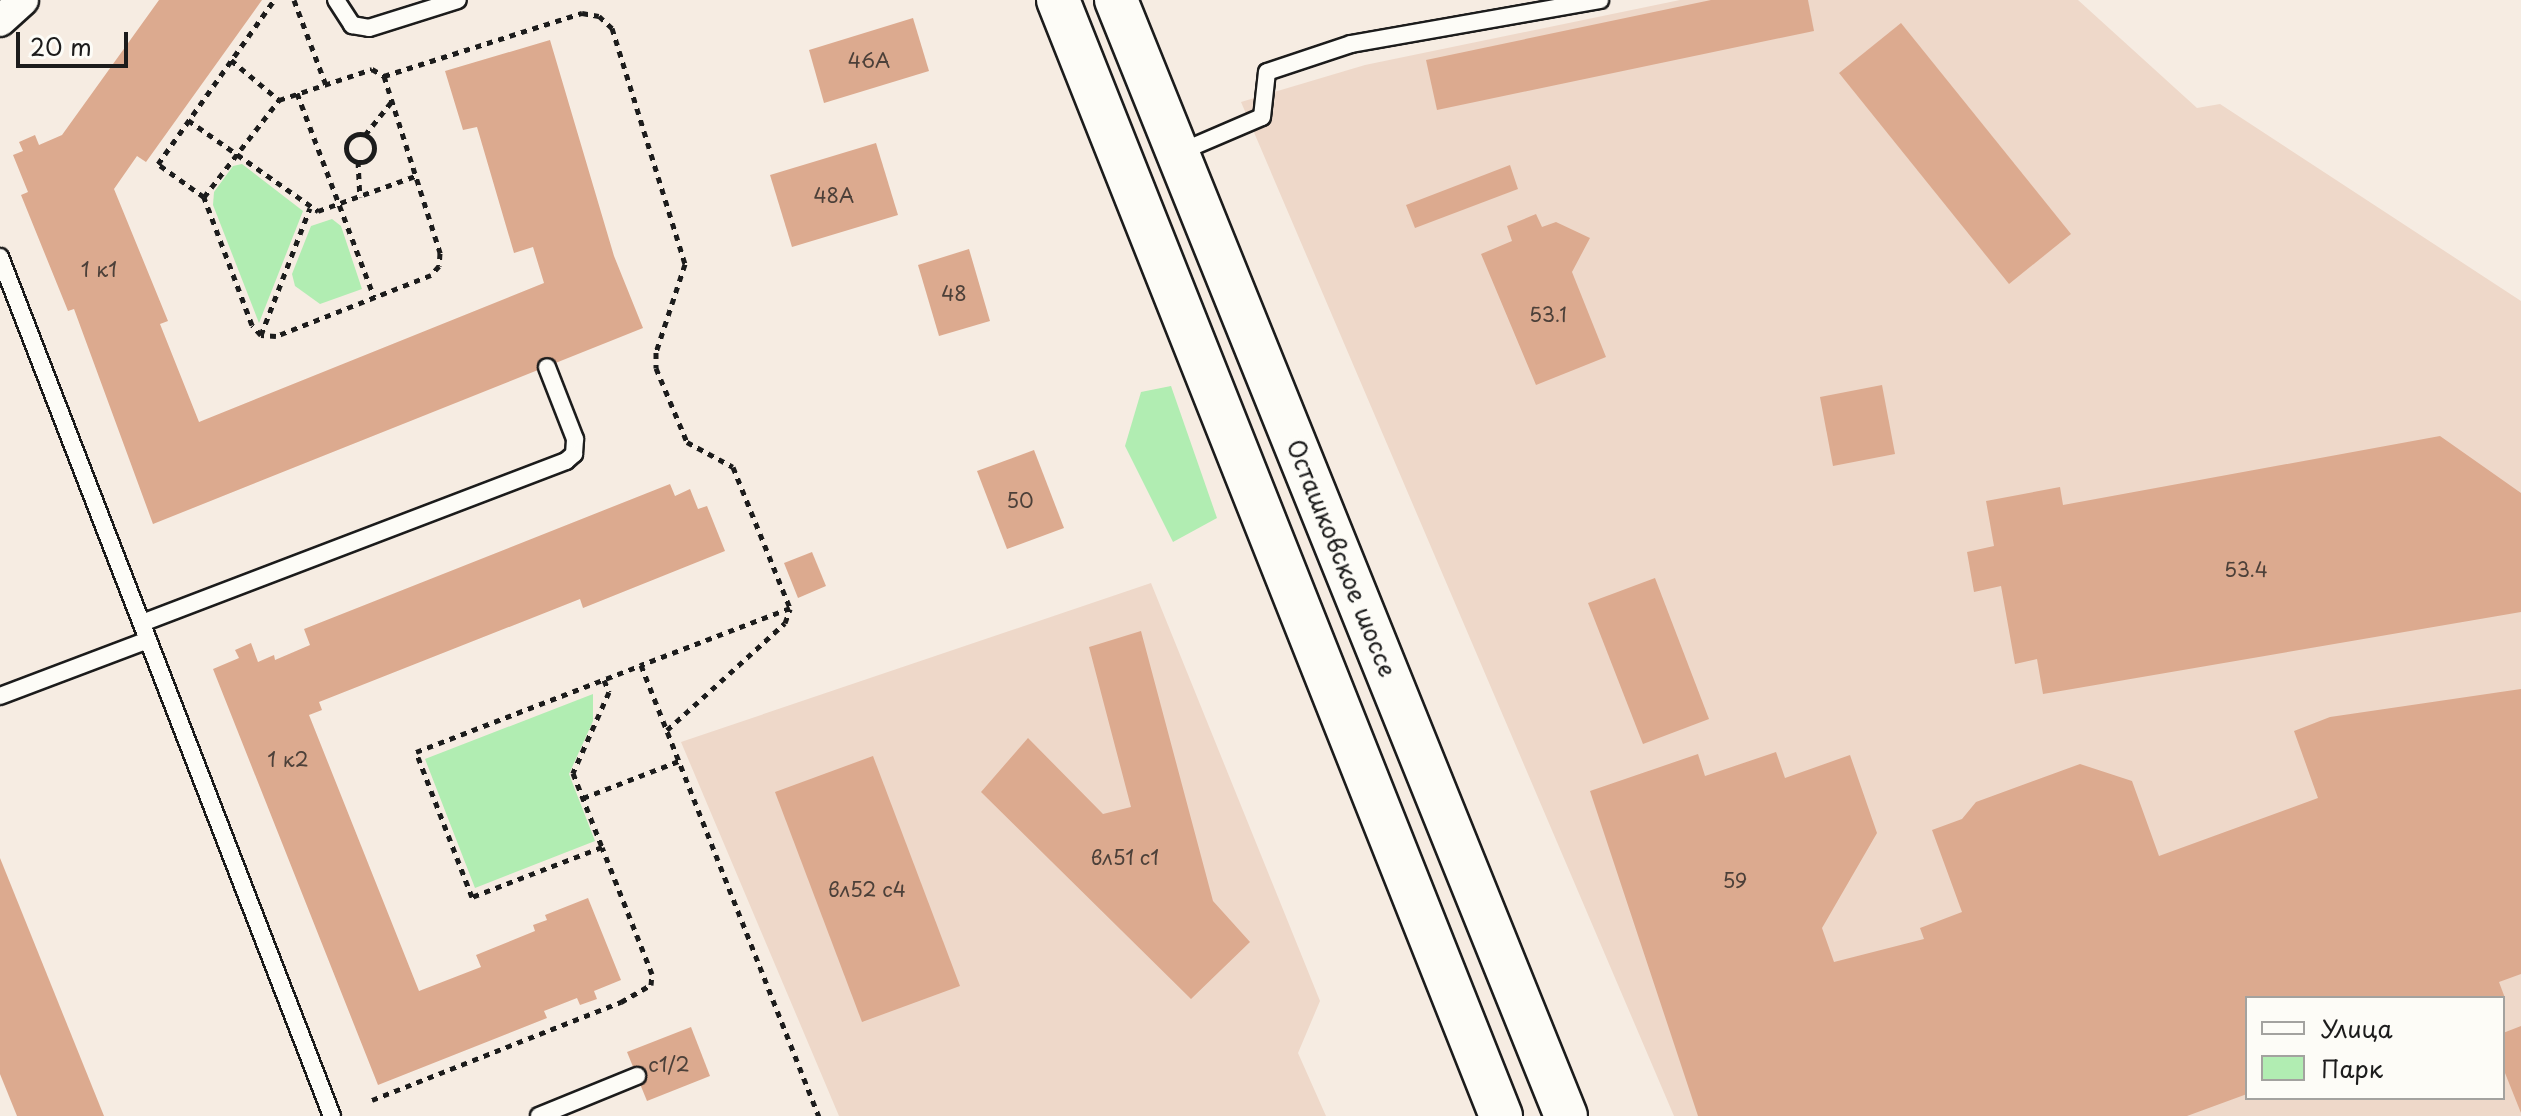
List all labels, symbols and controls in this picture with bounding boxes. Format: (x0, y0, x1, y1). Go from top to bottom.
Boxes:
scale bar (20, 16, 132, 66)
text: 20 m (30, 28, 92, 64)
house number: 46А (848, 48, 890, 72)
house number: 48А (814, 183, 854, 207)
house number: 1 к1 (81, 257, 117, 281)
house number: 48 (941, 281, 967, 305)
house number: 53.1 (1529, 302, 1567, 326)
street label: Осташковское шоссе (1281, 435, 1403, 681)
house number: 50 (1006, 488, 1034, 512)
house number: 53.4 (2224, 557, 2268, 581)
house number: 1 к2 (267, 747, 309, 771)
house number: вл51 с1 (1090, 845, 1160, 869)
house number: 59 (1723, 868, 1747, 892)
house number: вл52 с4 (828, 877, 906, 901)
legend (2245, 996, 2505, 1100)
text: Улица (2321, 1010, 2393, 1046)
text: Парк (2321, 1050, 2383, 1086)
house number: с1/2 (648, 1052, 690, 1076)

